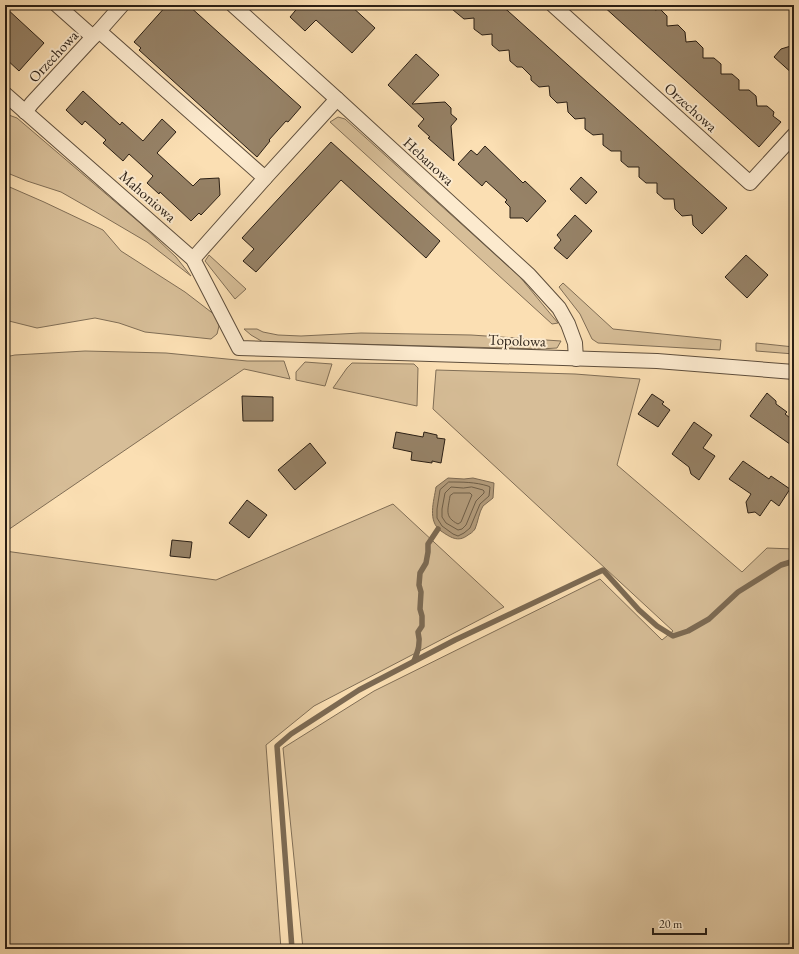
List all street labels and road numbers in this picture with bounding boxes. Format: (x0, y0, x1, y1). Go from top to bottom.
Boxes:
street label: Orzechowa (24, 26, 82, 86)
street label: Orzechowa (661, 78, 721, 136)
street label: Hebanowa (400, 133, 458, 189)
street label: Mahoniowa (116, 166, 180, 226)
street label: Topolowa (488, 329, 546, 351)

